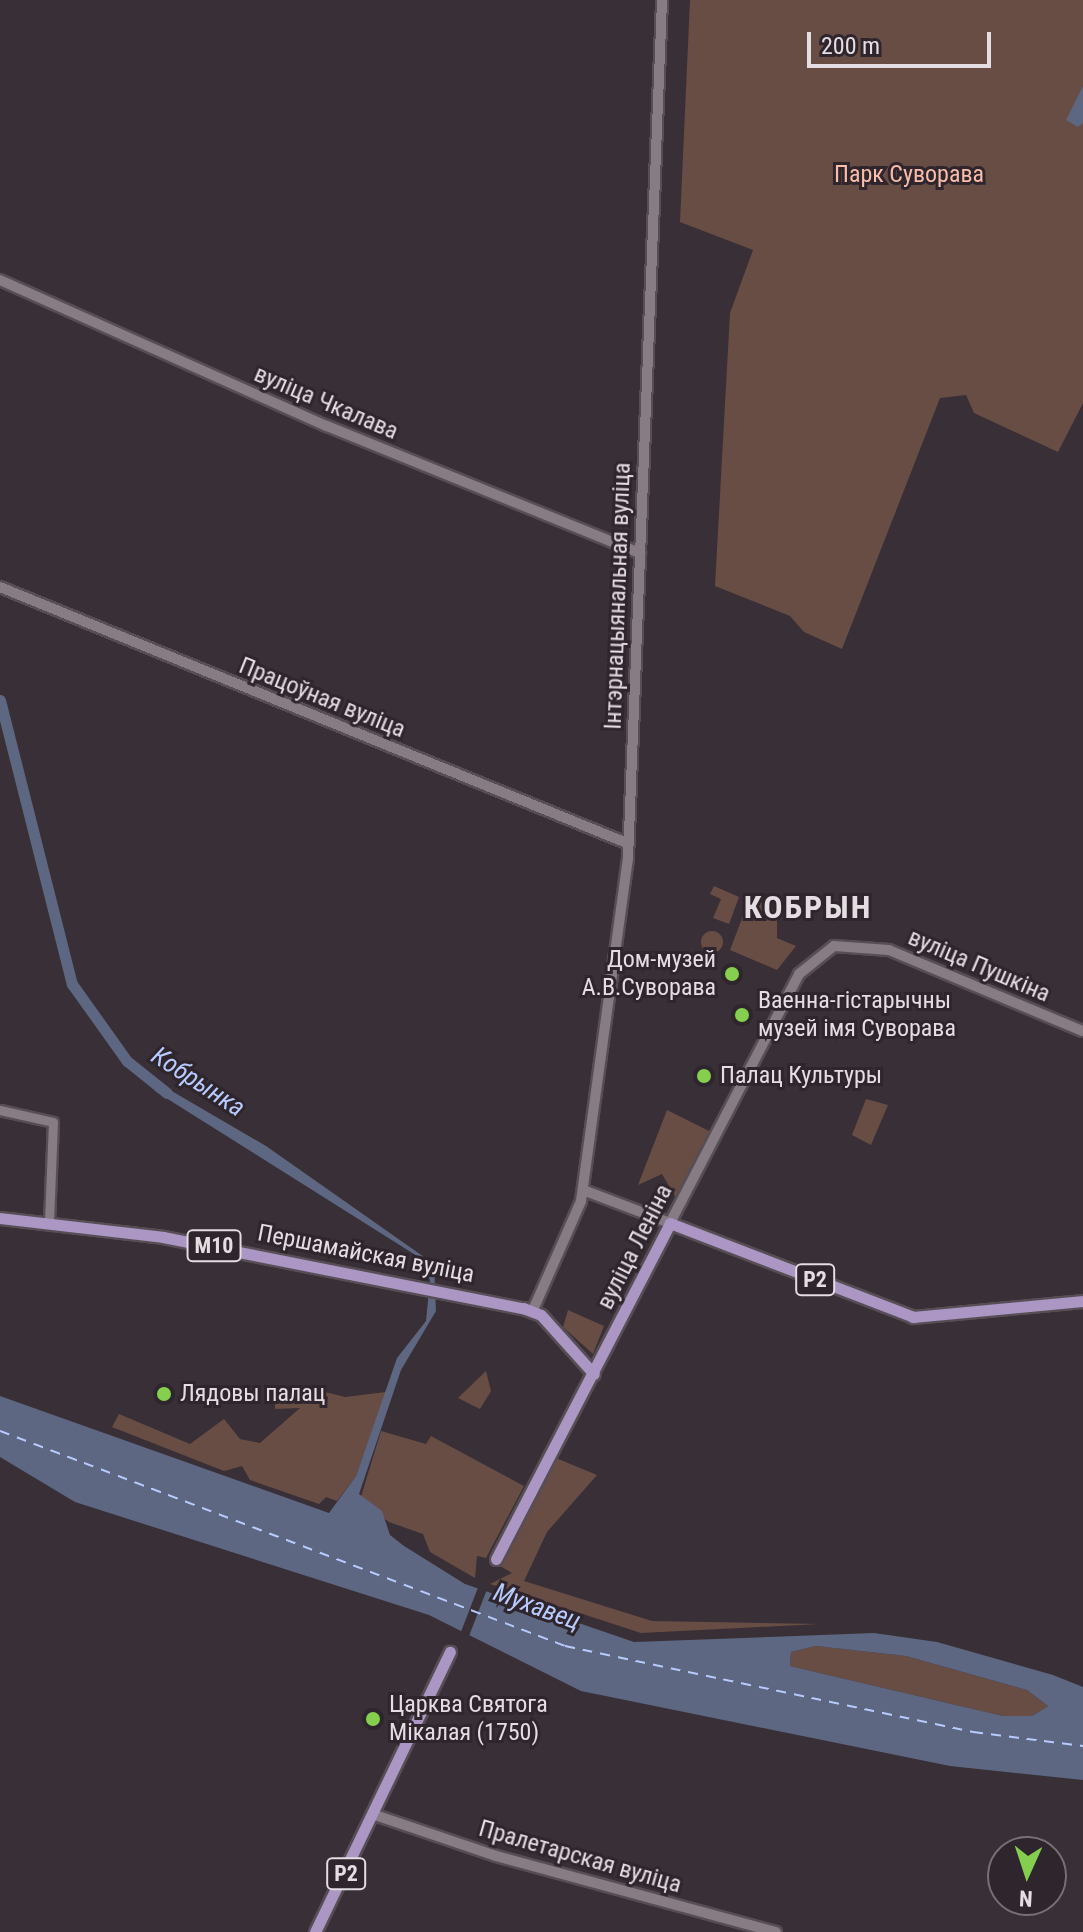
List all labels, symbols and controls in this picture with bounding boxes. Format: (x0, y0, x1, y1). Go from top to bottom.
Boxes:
scale bar (811, 16, 995, 66)
text: 200 m (821, 32, 880, 60)
park label: Парк Суворава (834, 161, 984, 189)
street label: вуліца Чкалава (250, 360, 402, 446)
street label: Інтэрнацыянальная вуліца (599, 462, 637, 730)
street label: Працоўная вуліца (235, 652, 409, 744)
district label: КОБРЫН (744, 888, 872, 926)
street label: вуліца Пушкіна (904, 923, 1054, 1009)
place label: Дом-музей А.В.Суворава (582, 946, 716, 1002)
marker: Дом-музей А.В.Суворава (723, 965, 741, 983)
place label: Ваенна-гістарычны музей імя Суворава (758, 987, 956, 1043)
marker: Ваенна-гістарычны музей імя Суворава (733, 1006, 751, 1024)
water label: Кобрынка (145, 1040, 251, 1124)
place label: Палац Культуры (720, 1062, 882, 1090)
marker: Палац Культуры (695, 1067, 713, 1085)
street label: вуліца Леніна (591, 1180, 679, 1314)
street label: Першамайская вуліца (255, 1219, 477, 1289)
road number: М10 (186, 1228, 242, 1264)
road number: Р2 (795, 1262, 835, 1298)
place label: Лядовы палац (180, 1380, 325, 1408)
marker: Лядовы палац (155, 1385, 173, 1403)
water label: Мухавец (489, 1577, 585, 1637)
place label: Царква Святога Мікалая (1750) (389, 1691, 548, 1747)
marker: Царква Святога Мікалая (1750) (364, 1710, 382, 1728)
street label: Пралетарская вуліца (475, 1814, 685, 1900)
north arrow (987, 1836, 1067, 1916)
road number: Р2 (326, 1856, 366, 1892)
text: N (1018, 1886, 1033, 1911)

